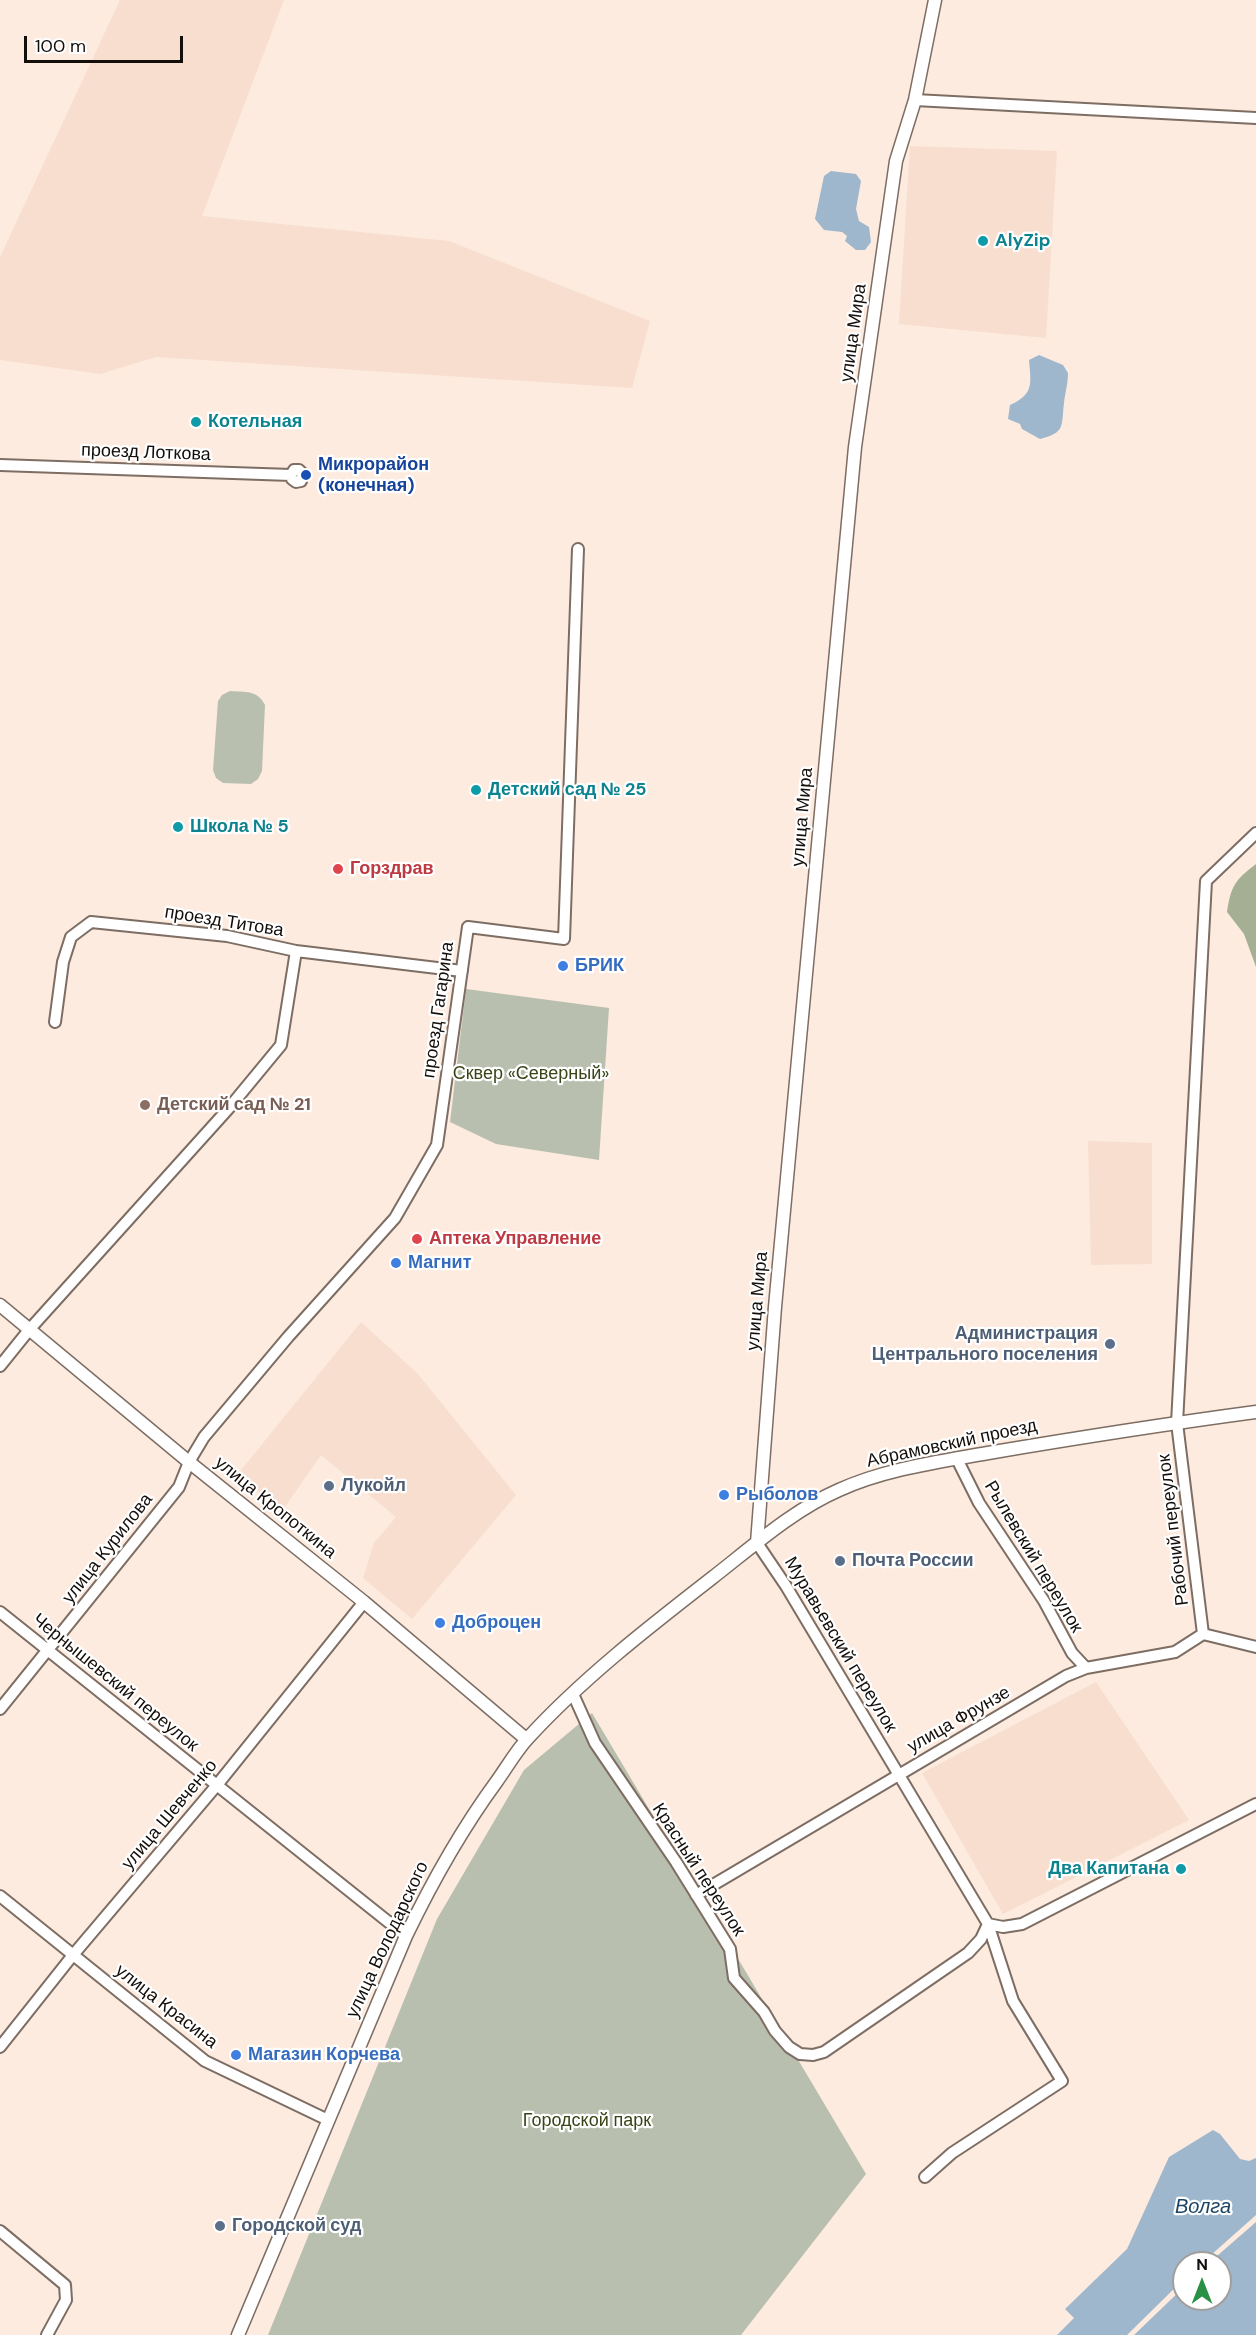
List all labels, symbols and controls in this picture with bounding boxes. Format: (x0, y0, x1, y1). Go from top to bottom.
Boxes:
scale bar (27, 24, 186, 62)
text: 100 m (35, 34, 86, 58)
place label: AlyZip (995, 230, 1051, 252)
marker: AlyZip (976, 234, 990, 248)
street label: улица Мира (836, 282, 872, 384)
place label: Котельная (208, 411, 302, 433)
marker: Котельная (189, 415, 203, 429)
street label: проезд Лоткова (81, 440, 211, 466)
place label: Микрорайон (конечная) (318, 454, 429, 496)
marker: Микрорайон (конечная) (299, 468, 313, 482)
street label: улица Мира (788, 767, 818, 867)
place label: Детский сад № 25 (488, 779, 647, 801)
marker: Детский сад № 25 (469, 783, 483, 797)
place label: Школа № 5 (190, 816, 289, 838)
marker: Школа № 5 (171, 820, 185, 834)
place label: Горздрав (350, 858, 434, 880)
marker: Горздрав (331, 862, 345, 876)
street label: проезд Титова (163, 902, 285, 942)
street label: проезд Гагарина (419, 940, 459, 1080)
place label: БРИК (575, 955, 624, 977)
marker: БРИК (556, 959, 570, 973)
park label: Сквер «Северный» (453, 1063, 609, 1085)
place label: Детский сад № 21 (157, 1094, 311, 1116)
marker: Детский сад № 21 (138, 1098, 152, 1112)
place label: Аптека Управление (429, 1228, 601, 1250)
marker: Аптека Управление (410, 1232, 424, 1246)
street label: улица Мира (743, 1251, 773, 1351)
place label: Магнит (408, 1252, 471, 1274)
marker: Магнит (389, 1256, 403, 1270)
place label: Администрация Центрального поселения (872, 1323, 1098, 1366)
marker: Администрация Центрального поселения (1103, 1337, 1117, 1351)
street label: Абрамовский проезд (865, 1415, 1039, 1473)
street label: улица Кропоткина (210, 1452, 340, 1564)
street label: Рабочий переулок (1154, 1453, 1194, 1607)
place label: Лукойл (341, 1475, 406, 1497)
street label: Рылевский переулок (979, 1477, 1087, 1637)
marker: Лукойл (322, 1479, 336, 1493)
place label: Рыболов (736, 1484, 818, 1506)
marker: Рыболов (717, 1488, 731, 1502)
street label: улица Курилова (58, 1490, 158, 1608)
place label: Почта России (852, 1550, 973, 1572)
street label: Муравьевский переулок (779, 1553, 901, 1737)
marker: Почта России (833, 1554, 847, 1568)
street label: Чернышевский переулок (28, 1609, 202, 1757)
place label: Доброцен (452, 1612, 541, 1634)
marker: Доброцен (433, 1616, 447, 1630)
street label: улица Фрунзе (904, 1682, 1014, 1758)
street label: улица Шевченко (118, 1756, 222, 1874)
street label: Красный переулок (647, 1800, 749, 1940)
street label: улица Володарского (342, 1858, 434, 2022)
place label: Два Капитана (1048, 1858, 1169, 1880)
marker: Два Капитана (1174, 1862, 1188, 1876)
street label: улица Красина (111, 1960, 221, 2054)
place label: Магазин Корчева (248, 2044, 400, 2066)
marker: Магазин Корчева (229, 2048, 243, 2062)
park label: Городской парк (523, 2110, 651, 2132)
water label: Волга (1175, 2196, 1231, 2220)
place label: Городской суд (232, 2215, 361, 2237)
marker: Городской суд (213, 2219, 227, 2233)
north arrow (1172, 2251, 1232, 2311)
text: N (1196, 2254, 1208, 2275)

